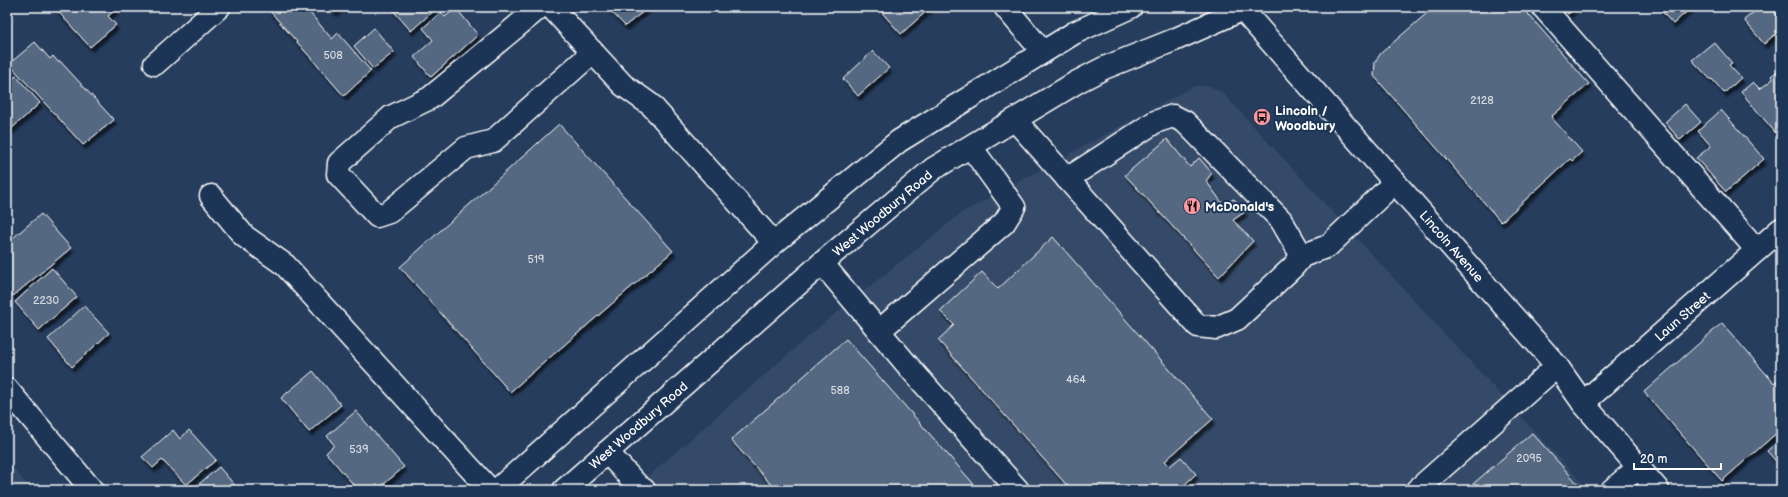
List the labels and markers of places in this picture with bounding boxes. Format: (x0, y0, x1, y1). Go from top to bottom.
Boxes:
place label: Lincoln / Woodbury (1275, 103, 1335, 134)
bus stop icon: Lincoln / Woodbury (1252, 107, 1272, 127)
restaurant icon: McDonald's (1182, 196, 1202, 216)
place label: McDonald's (1205, 199, 1274, 215)

